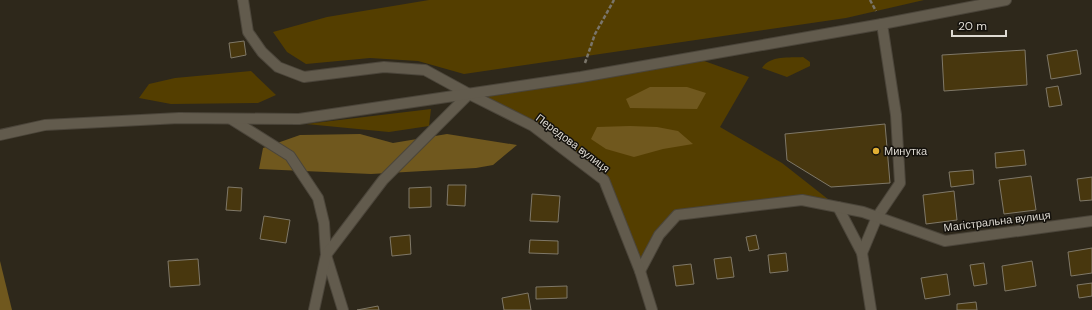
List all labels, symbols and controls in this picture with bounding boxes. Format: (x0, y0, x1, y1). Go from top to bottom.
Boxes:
scale bar (952, 12, 1006, 38)
text: 20 m (958, 18, 987, 34)
street label: Передова вулиця (533, 111, 613, 175)
place label: Минутка (884, 144, 928, 158)
marker: Минутка (871, 146, 881, 156)
street label: Магістральна вулиця (943, 207, 1051, 235)

